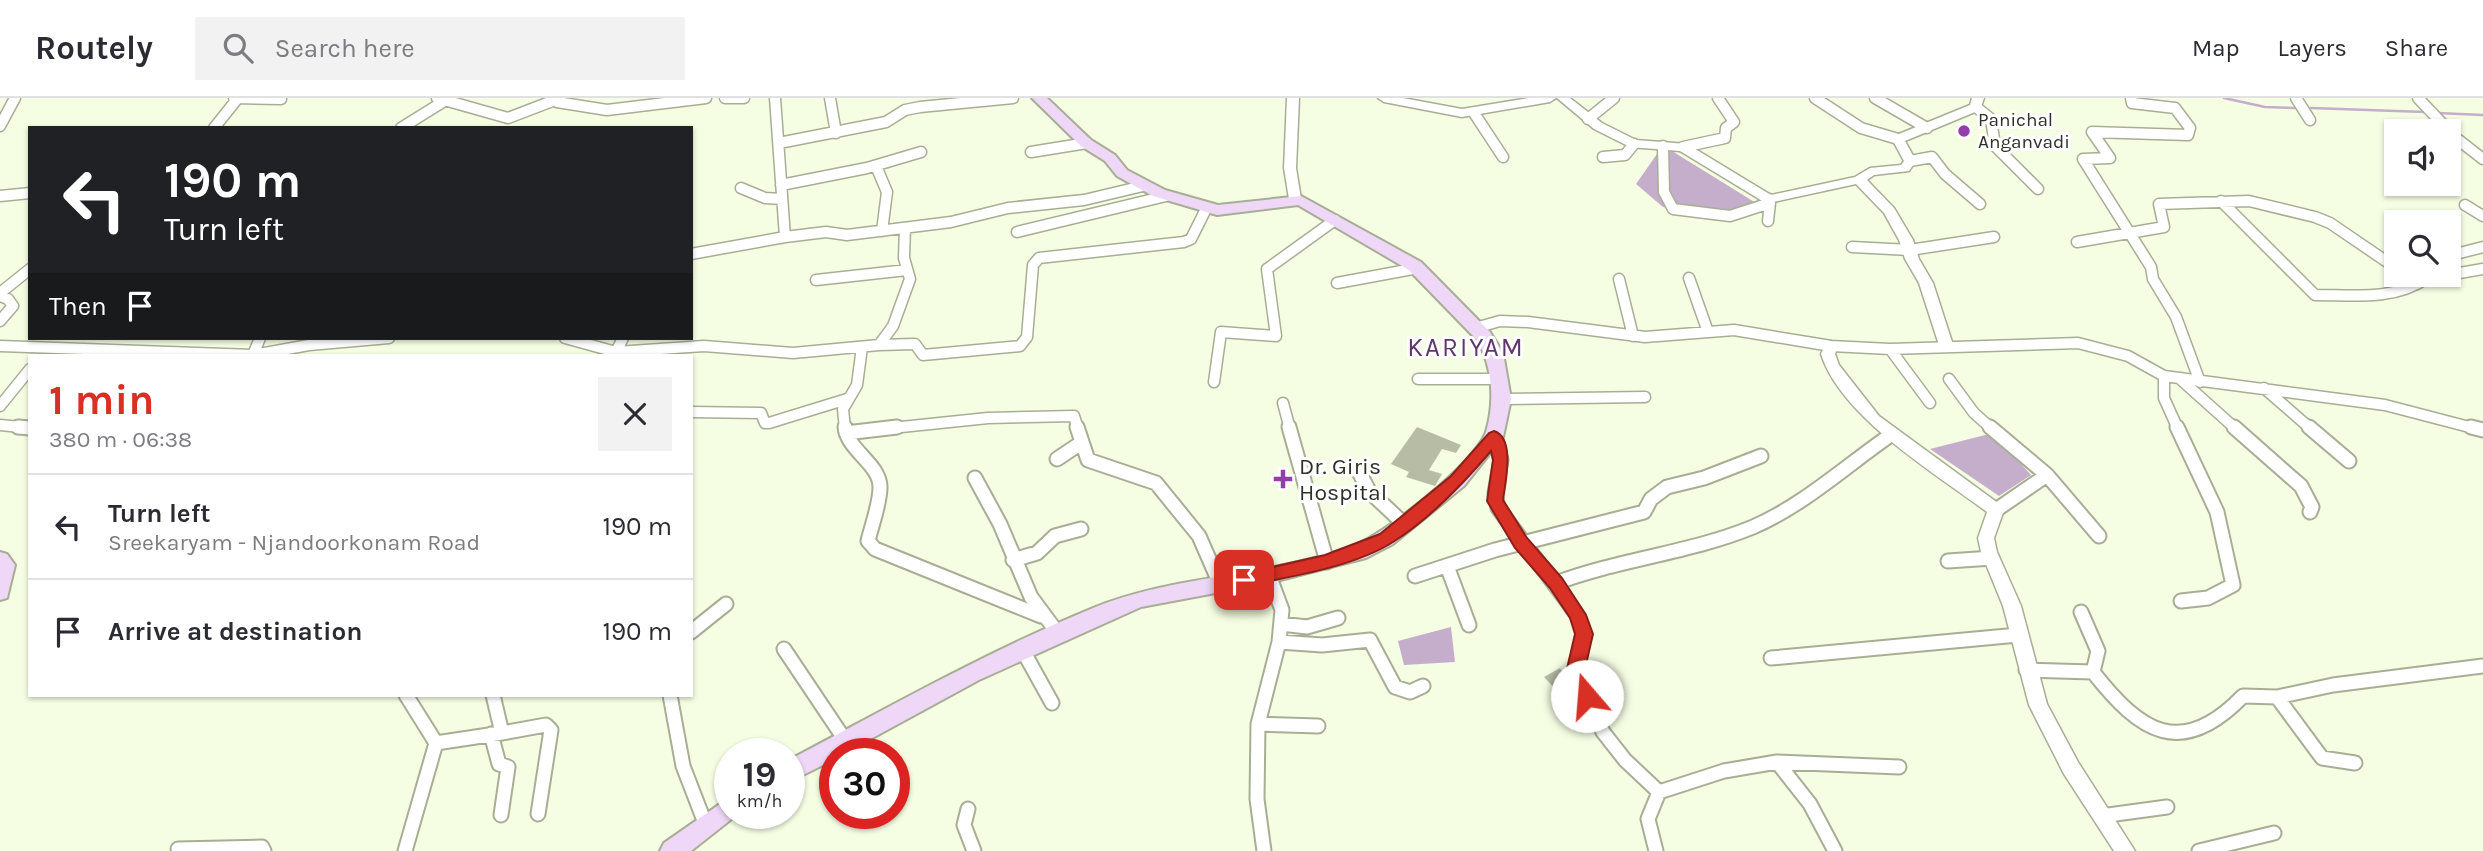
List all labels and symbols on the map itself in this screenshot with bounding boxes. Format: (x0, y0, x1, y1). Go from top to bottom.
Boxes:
place label: Panichal Anganvadi (1978, 109, 2070, 153)
marker: Panichal Anganvadi (1956, 123, 1972, 139)
district label: KARIYAM (1407, 332, 1525, 363)
place label: Dr. Giris Hospital (1299, 453, 1387, 506)
marker: Dr. Giris Hospital (1273, 469, 1293, 489)
pin (1214, 550, 1274, 610)
position arrow (1550, 659, 1624, 733)
speed limit sign: 30 (819, 738, 910, 829)

